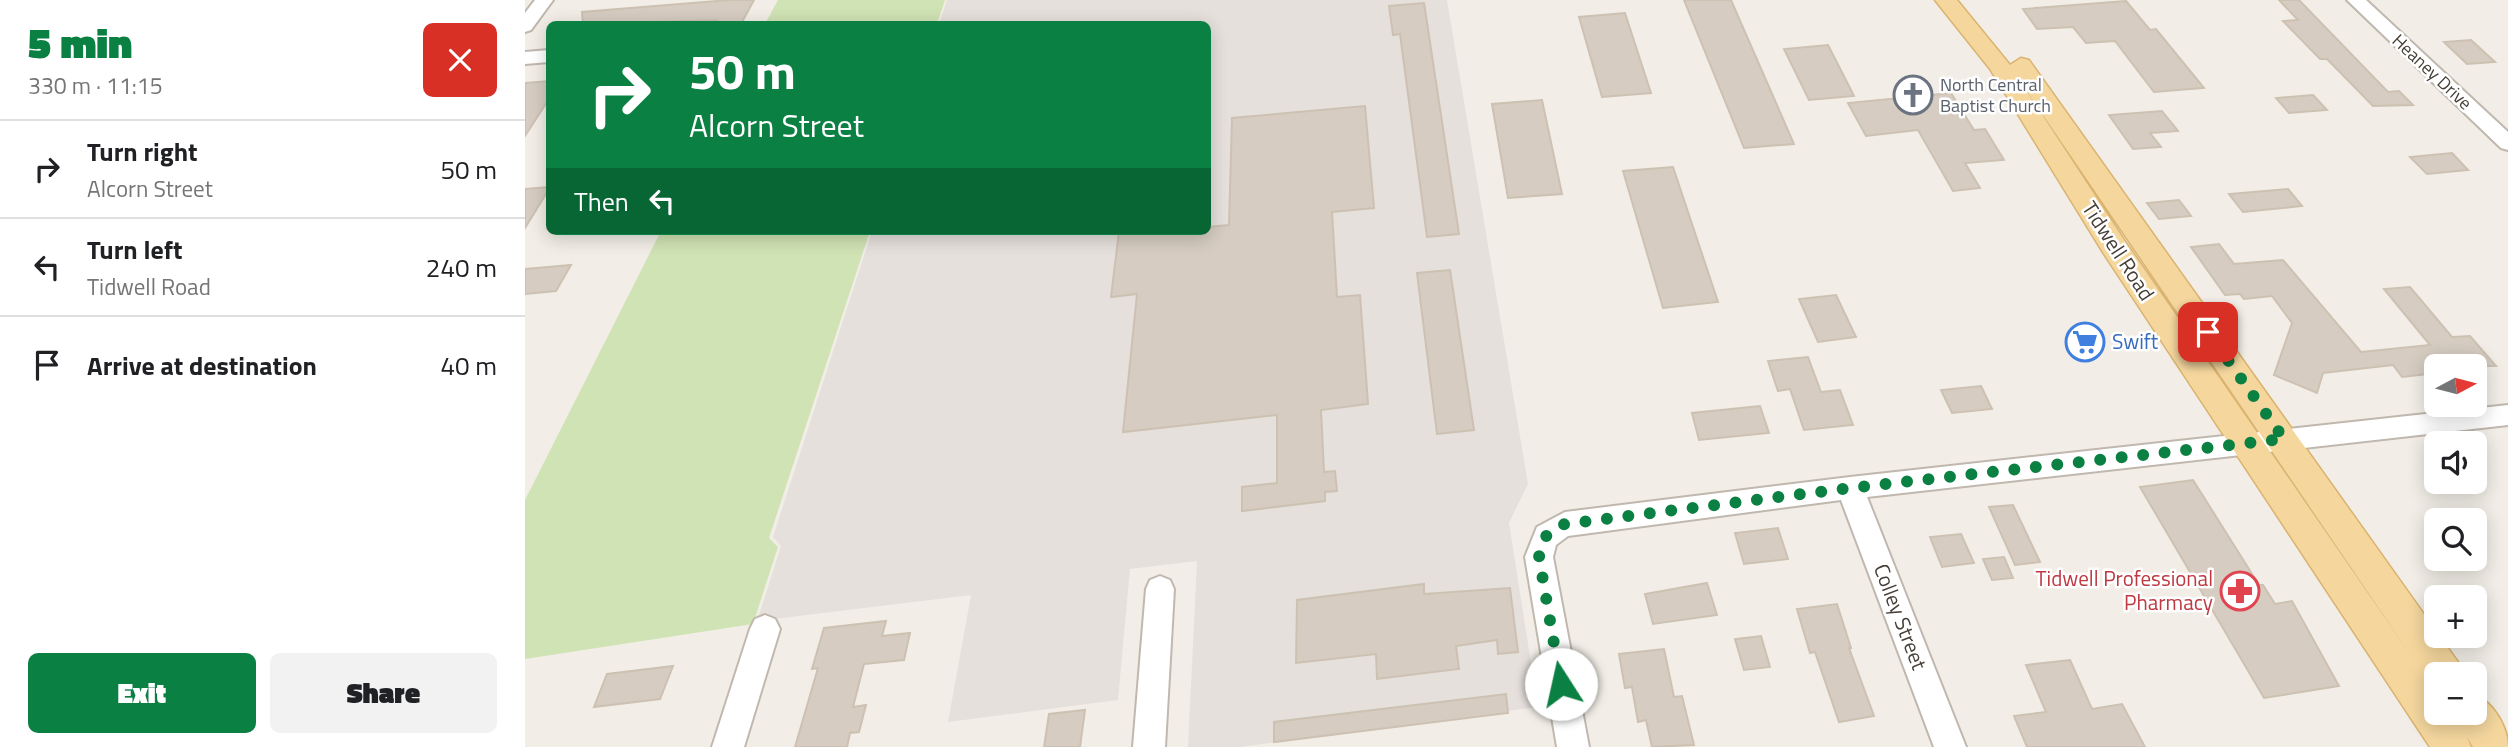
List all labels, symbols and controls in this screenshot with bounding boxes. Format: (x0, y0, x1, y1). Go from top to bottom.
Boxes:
text: 5 min (28, 10, 132, 74)
button: close (423, 23, 497, 97)
street label: Heaney Drive (2386, 27, 2478, 116)
text: 50 m (689, 33, 796, 108)
icon: right (574, 49, 665, 140)
text: 330 m · 11:15 (28, 68, 163, 103)
place label: North Central Baptist Church (1940, 71, 2051, 119)
church icon: North Central Baptist Church (1892, 74, 1934, 116)
text: Alcorn Street (689, 101, 864, 149)
text: Turn right (87, 132, 198, 171)
icon: right (28, 150, 66, 188)
text: 50 m (440, 150, 497, 189)
text: Alcorn Street (87, 171, 213, 206)
text: Then (574, 182, 629, 221)
icon: left (643, 182, 681, 220)
street label: Tidwell Road (2075, 194, 2163, 307)
text: Turn left (87, 230, 182, 269)
icon: left (28, 248, 66, 286)
text: 240 m (426, 248, 497, 287)
text: Tidwell Road (87, 269, 211, 304)
pin (2178, 302, 2238, 362)
icon: arrive (2189, 313, 2227, 351)
supermarket icon: Swift (2064, 321, 2106, 363)
place label: Swift (2112, 325, 2159, 357)
icon: arrive (28, 346, 66, 384)
text: Arrive at destination (87, 346, 317, 385)
text: 40 m (440, 346, 497, 385)
north arrow (2424, 354, 2487, 416)
map controls (2424, 354, 2487, 725)
button: sound (2424, 431, 2487, 494)
button: search (2424, 508, 2487, 571)
street label: Colley Street (1866, 559, 1936, 675)
place label: Tidwell Professional Pharmacy (2036, 562, 2213, 618)
pharmacy icon: Tidwell Professional Pharmacy (2219, 570, 2261, 612)
button: + (2424, 585, 2487, 648)
position arrow (1524, 647, 1598, 721)
button: Exit (28, 653, 256, 733)
button: Share (270, 653, 497, 733)
button: − (2424, 662, 2487, 725)

